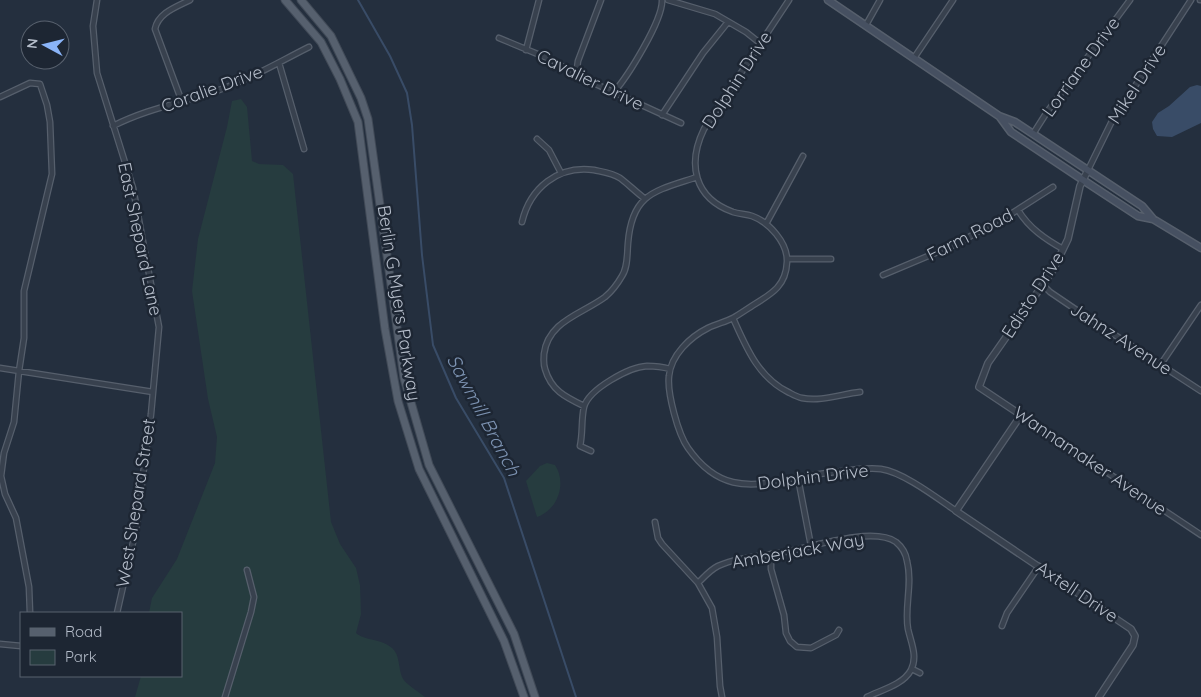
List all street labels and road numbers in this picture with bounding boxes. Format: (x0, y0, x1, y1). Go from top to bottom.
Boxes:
street label: Lorriane Drive (1037, 12, 1125, 121)
street label: Dolphin Drive (697, 27, 777, 133)
street label: Mikel Drive (1102, 40, 1171, 128)
street label: Cavalier Drive (533, 44, 647, 115)
street label: Coralie Drive (158, 59, 266, 118)
street label: East Shepard Lane (113, 160, 168, 318)
street label: Berlin G Myers Parkway (373, 203, 426, 402)
street label: Farm Road (923, 203, 1017, 266)
street label: Edisto Drive (996, 247, 1069, 342)
street label: Jahnz Avenue (1066, 297, 1177, 380)
street label: Wannamaker Avenue (1009, 401, 1171, 520)
street label: West Shepard Street (111, 417, 160, 589)
street label: Dolphin Drive (756, 458, 870, 495)
street label: Amberjack Way (730, 528, 866, 573)
street label: Axtell Drive (1032, 556, 1123, 627)

